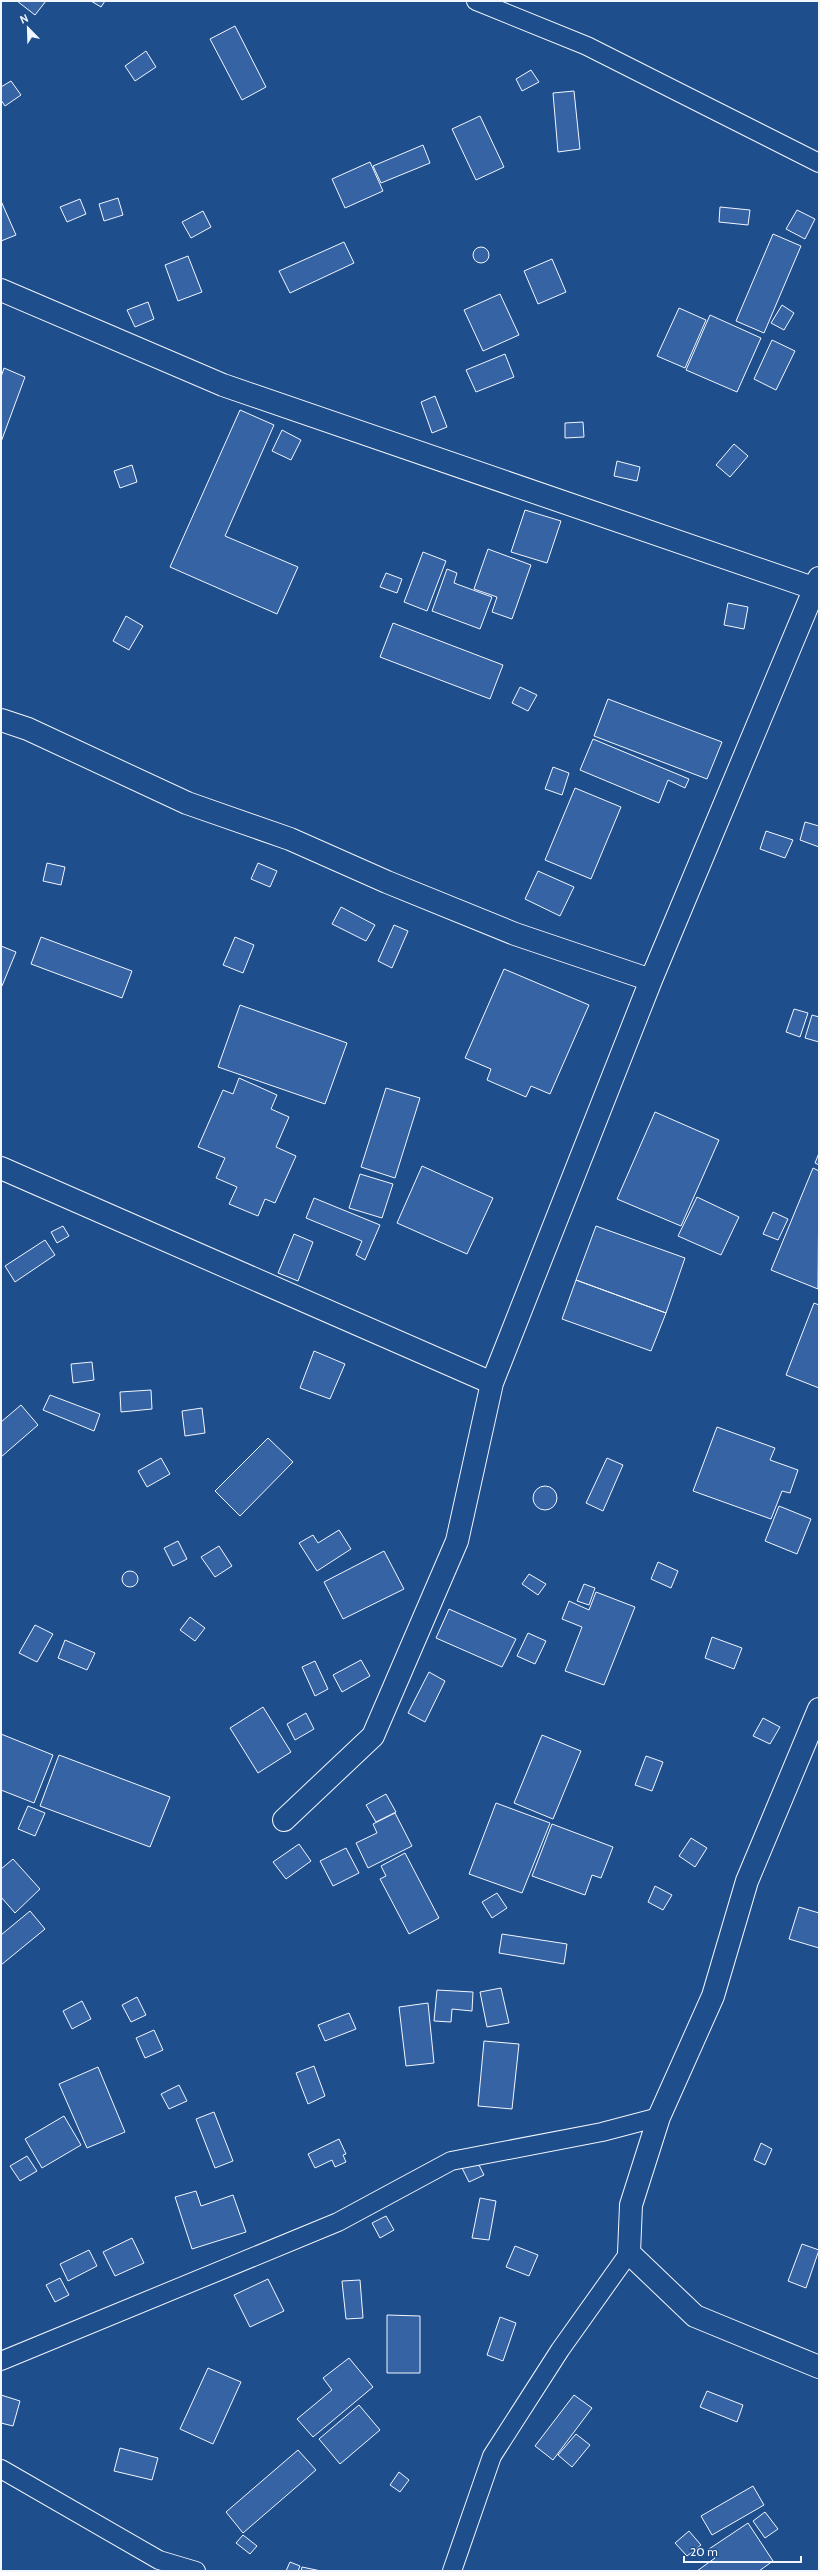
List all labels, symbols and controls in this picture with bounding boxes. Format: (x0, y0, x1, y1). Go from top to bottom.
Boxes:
north arrow (8, 8, 48, 48)
text: N (18, 11, 30, 27)
scale bar (684, 2538, 801, 2564)
text: 20 m (690, 2544, 718, 2559)

